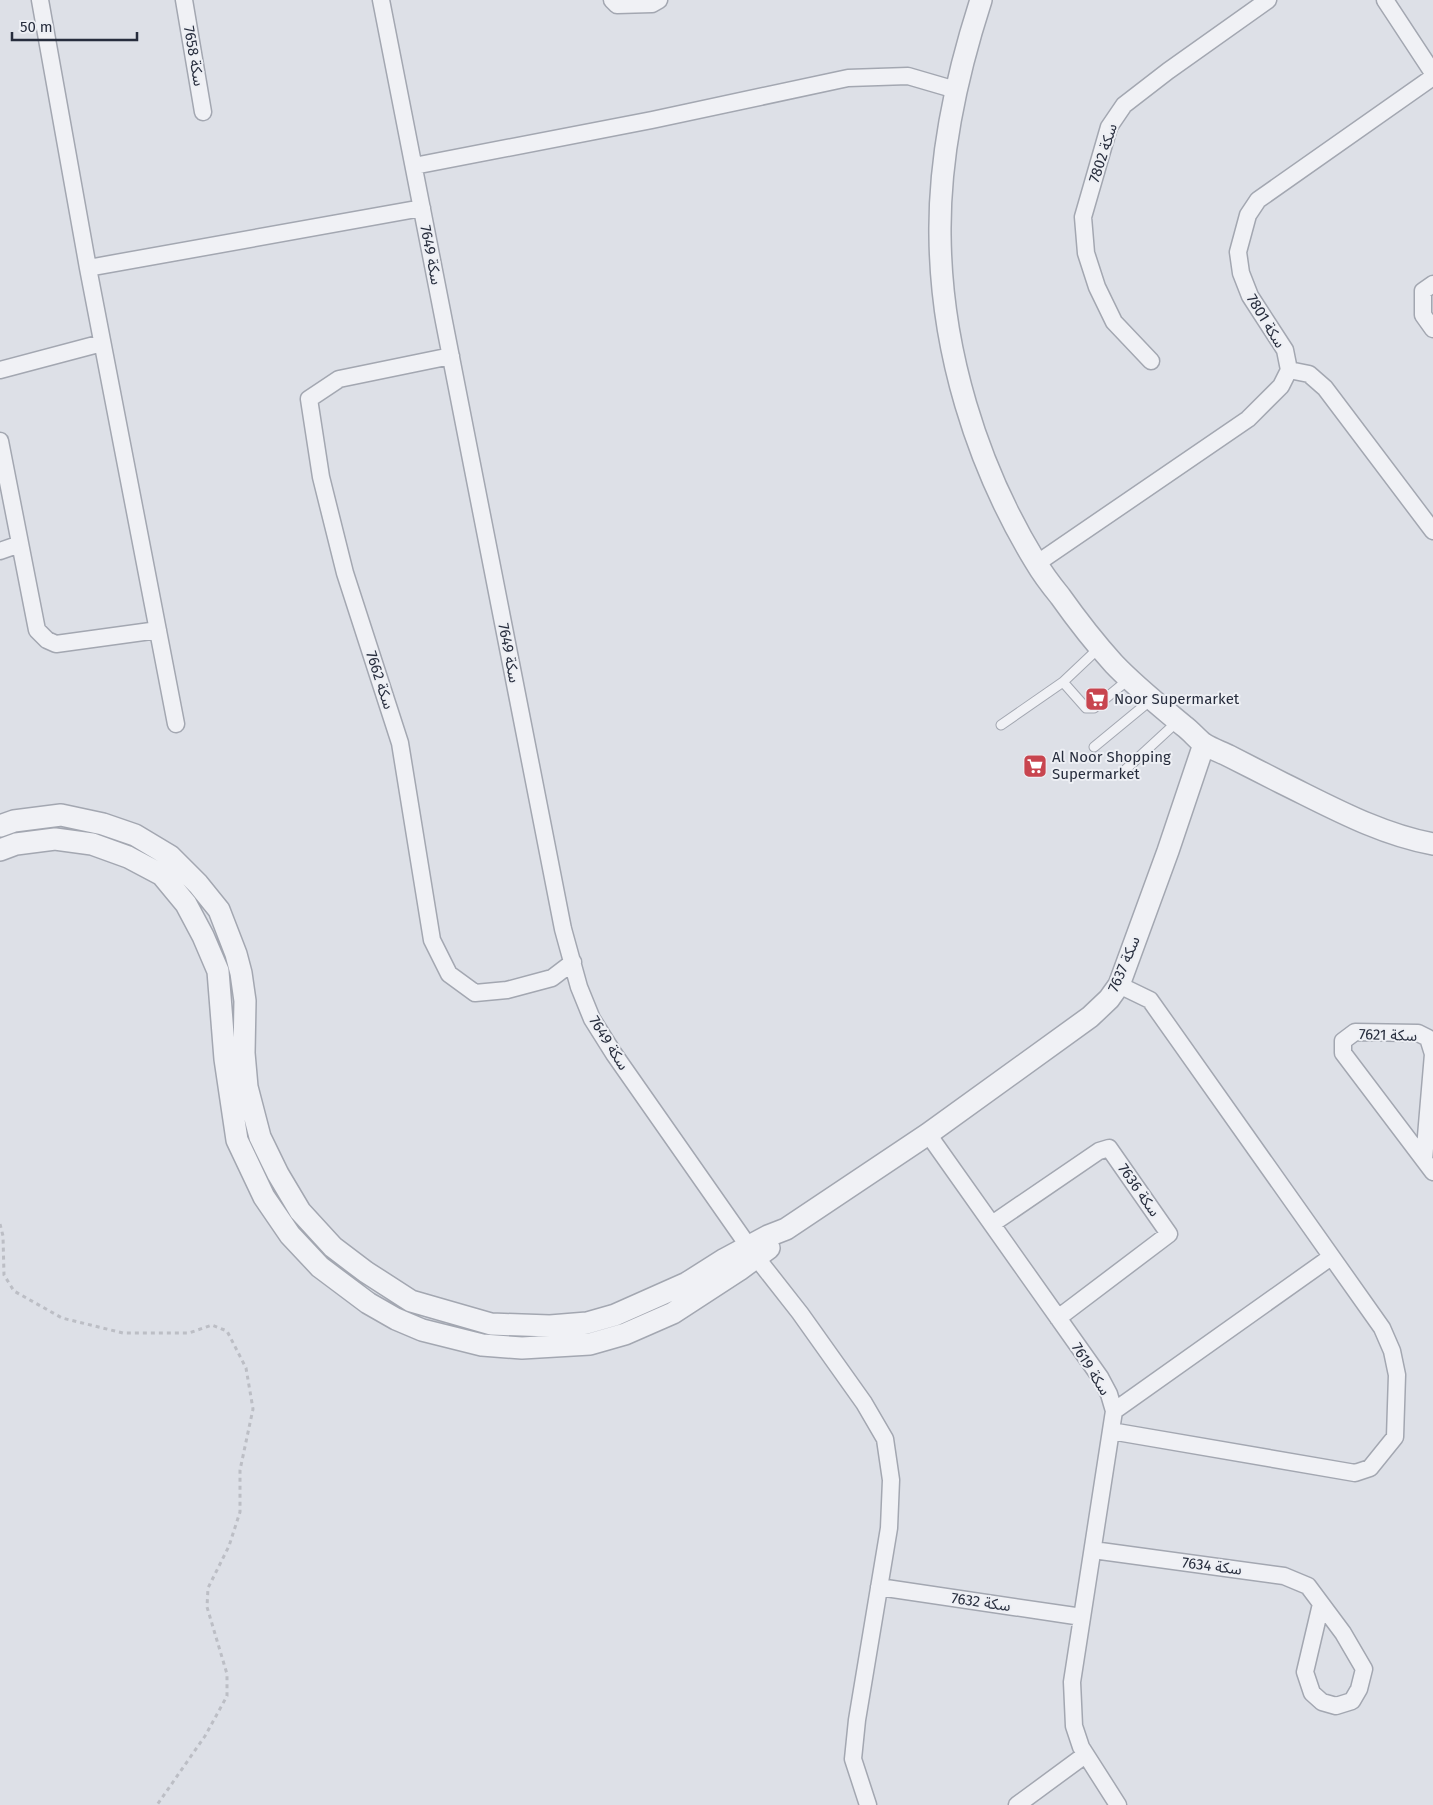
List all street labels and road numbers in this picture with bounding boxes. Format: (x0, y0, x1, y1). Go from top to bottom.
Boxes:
street label: سكة 7658 (180, 25, 208, 88)
street label: سكة 7802 (1085, 121, 1121, 185)
street label: سكة 7649 (416, 224, 446, 287)
street label: سكة 7801 (1243, 291, 1289, 351)
street label: سكة 7649 (494, 622, 524, 685)
street label: سكة 7662 (362, 649, 398, 712)
street label: سكة 7637 (1104, 933, 1144, 995)
street label: سكة 7649 (585, 1013, 633, 1074)
street label: سكة 7621 (1359, 1025, 1418, 1045)
street label: سكة 7636 (1114, 1160, 1164, 1220)
street label: سكة 7619 (1068, 1339, 1114, 1399)
street label: سكة 7634 (1181, 1553, 1243, 1579)
street label: سكة 7632 (950, 1589, 1012, 1615)

